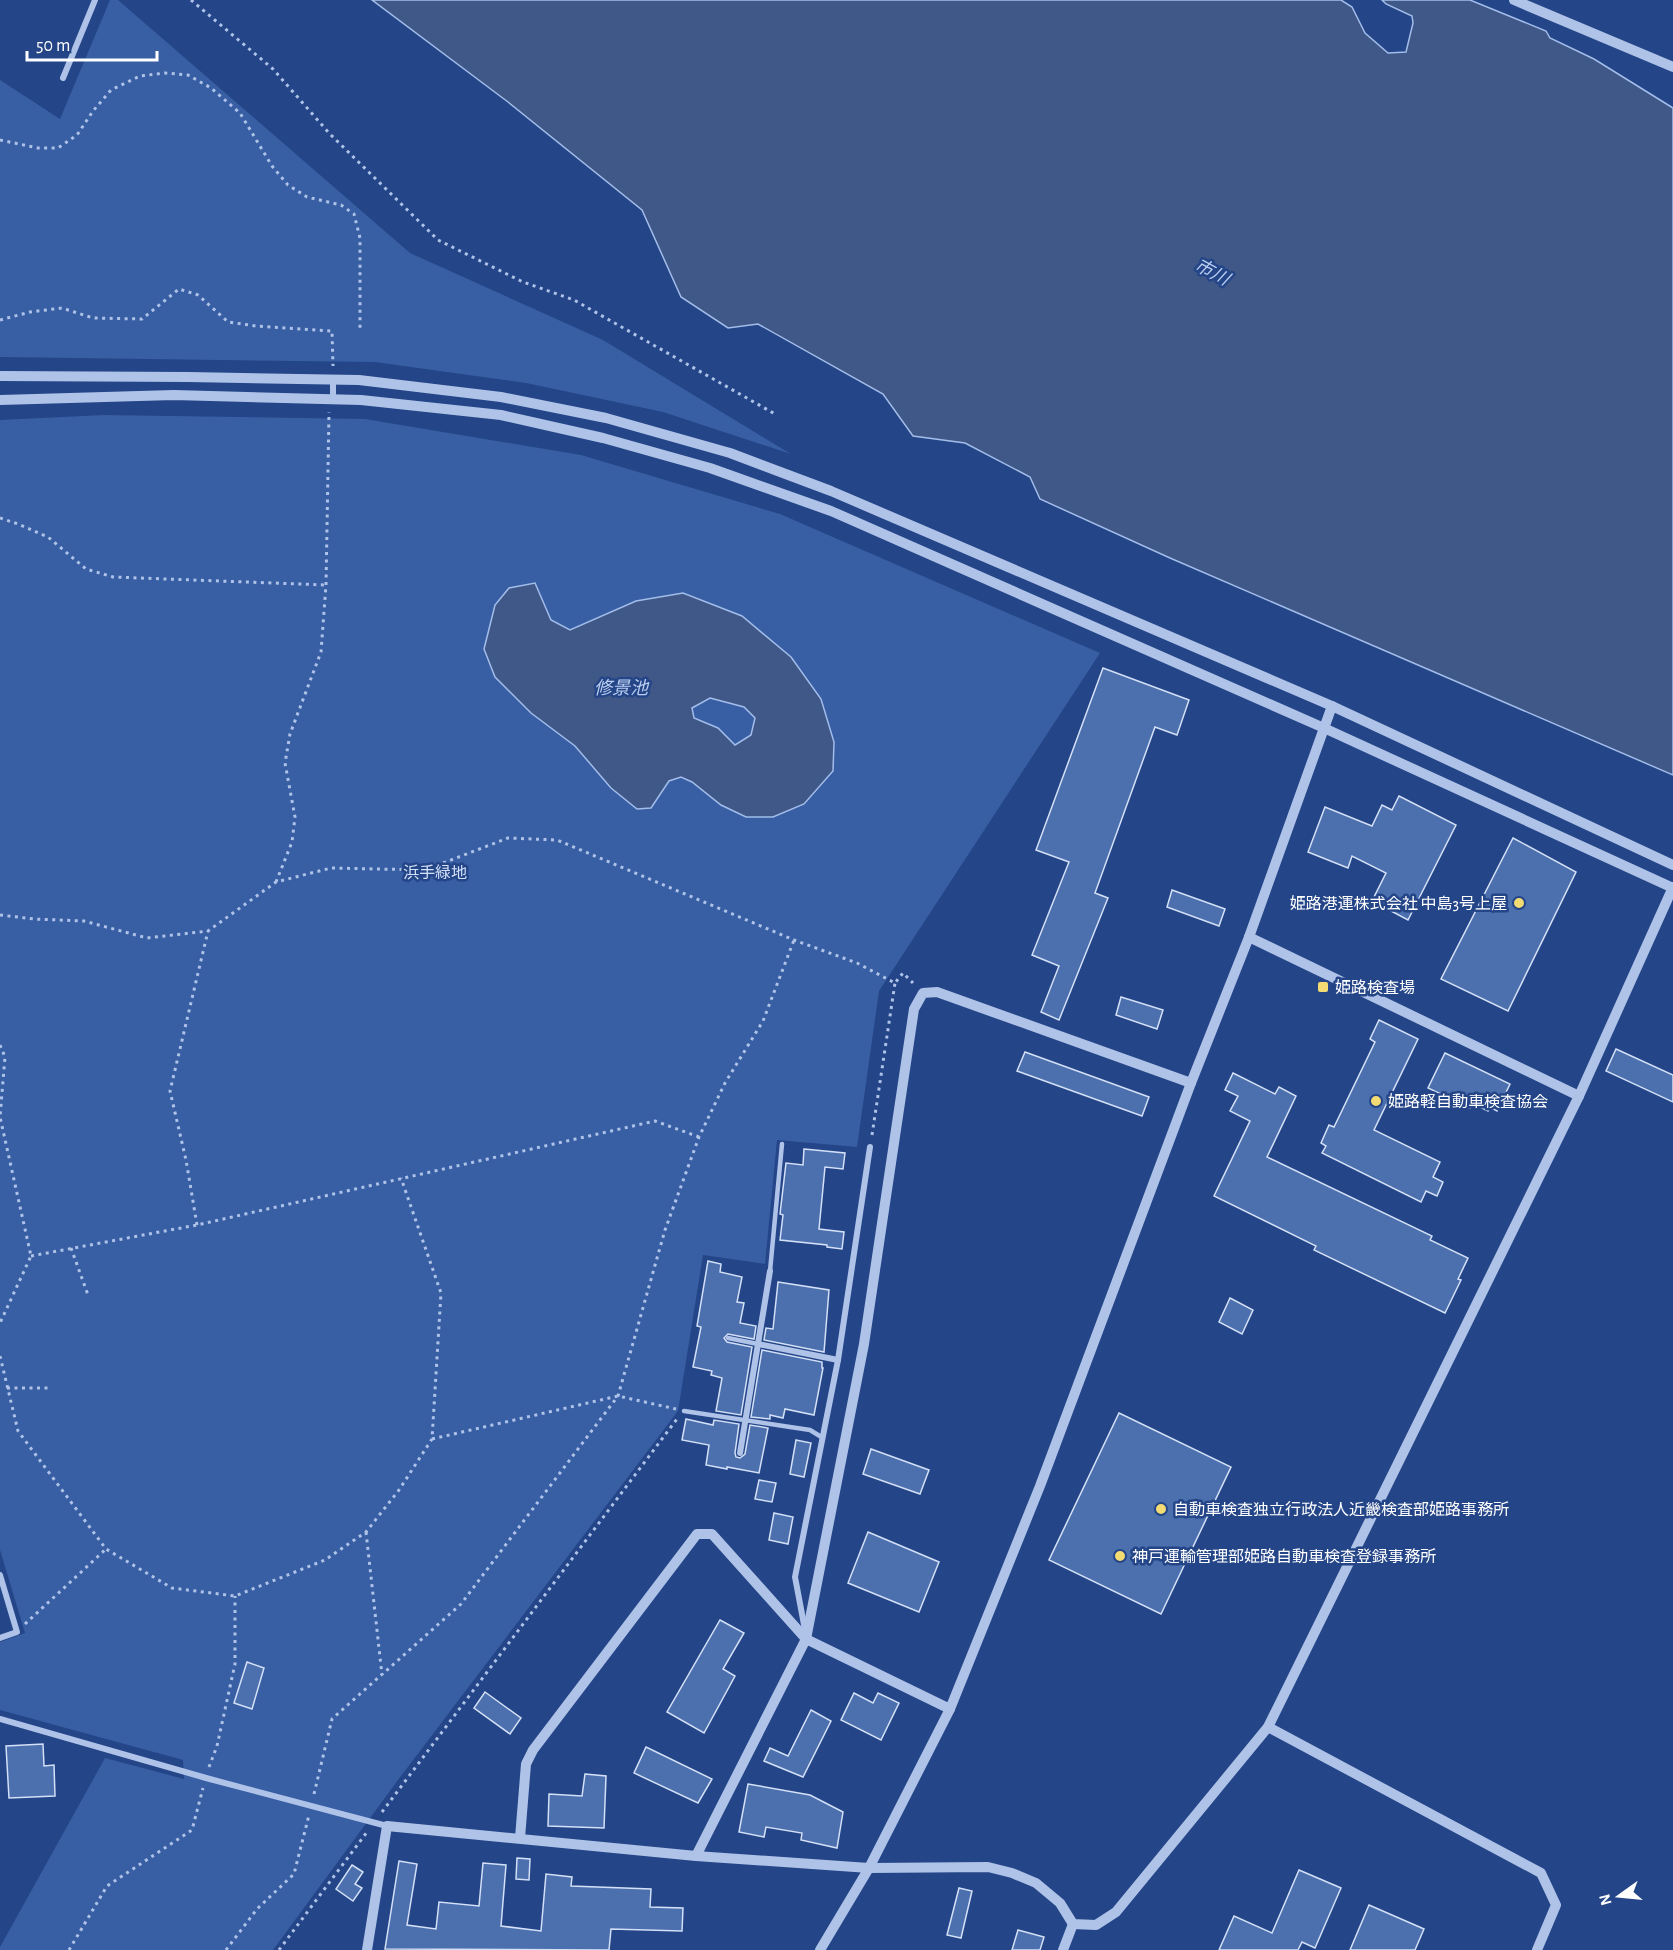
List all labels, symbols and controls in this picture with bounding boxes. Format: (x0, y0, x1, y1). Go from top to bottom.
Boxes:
scale bar (27, 24, 158, 62)
text: 50 m (36, 37, 70, 55)
water label: 市川 (1191, 255, 1234, 290)
water label: 修景池 (594, 678, 650, 698)
park label: 浜手緑地 (403, 864, 467, 881)
place label: 姫路港運株式会社 中島3号上屋 (1290, 895, 1507, 912)
marker: 姫路港運株式会社 中島3号上屋 (1512, 896, 1526, 910)
place label: 姫路検査場 (1335, 979, 1415, 996)
marker: 姫路検査場 (1316, 980, 1330, 994)
place label: 姫路軽自動車検査協会 (1388, 1093, 1548, 1110)
marker: 姫路軽自動車検査協会 (1369, 1094, 1383, 1108)
place label: 自動車検査独立行政法人近畿検査部姫路事務所 (1173, 1501, 1509, 1518)
marker: 自動車検査独立行政法人近畿検査部姫路事務所 (1154, 1502, 1168, 1516)
place label: 神戸運輸管理部姫路自動車検査登録事務所 (1132, 1548, 1436, 1565)
marker: 神戸運輸管理部姫路自動車検査登録事務所 (1113, 1549, 1127, 1563)
north arrow (1589, 1866, 1649, 1926)
text: N (1596, 1892, 1615, 1907)

